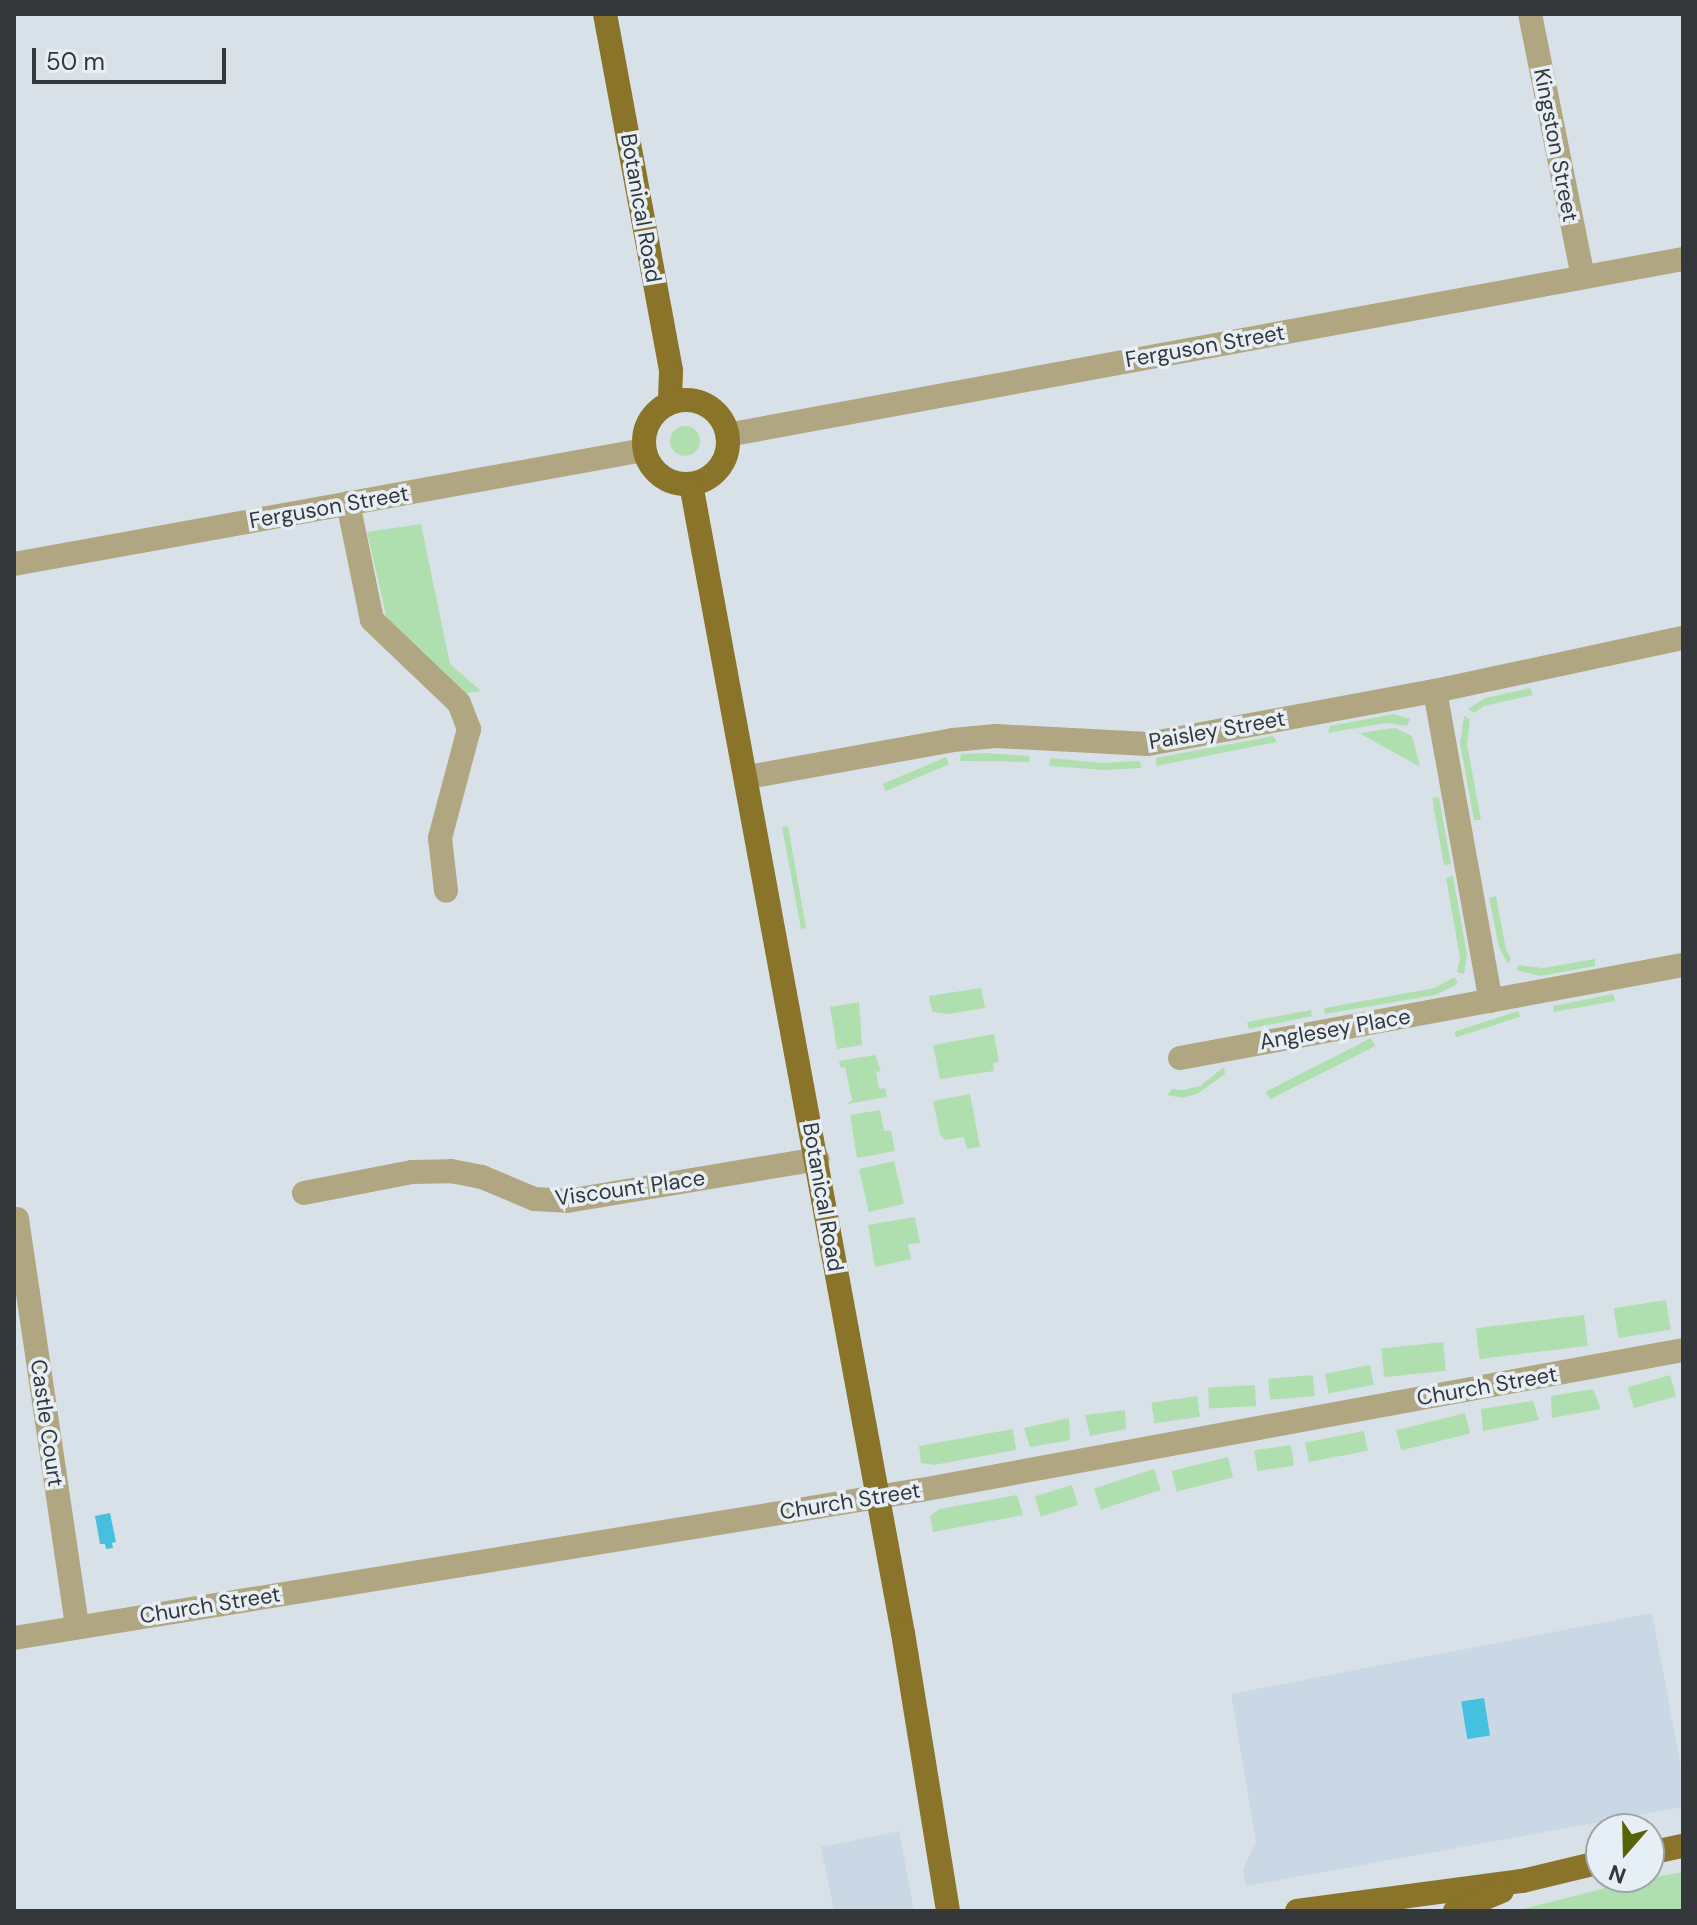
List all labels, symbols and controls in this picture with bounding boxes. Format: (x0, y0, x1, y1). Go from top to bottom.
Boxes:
scale bar (36, 32, 230, 82)
text: 50 m (46, 46, 105, 77)
street label: Kingston Street (1528, 66, 1584, 224)
street label: Botanical Road (615, 131, 667, 285)
street label: Ferguson Street (1123, 319, 1287, 373)
street label: Ferguson Street (247, 480, 411, 534)
street label: Paisley Street (1147, 705, 1287, 755)
street label: Anglesey Place (1257, 1003, 1413, 1055)
street label: Botanical Road (797, 1120, 849, 1274)
street label: Viscount Place (553, 1164, 707, 1212)
street label: Castle Court (25, 1358, 69, 1488)
street label: Church Street (1415, 1361, 1559, 1411)
street label: Church Street (778, 1477, 922, 1525)
street label: Church Street (138, 1581, 282, 1629)
north arrow (1585, 1813, 1665, 1893)
text: N (1605, 1858, 1630, 1891)

